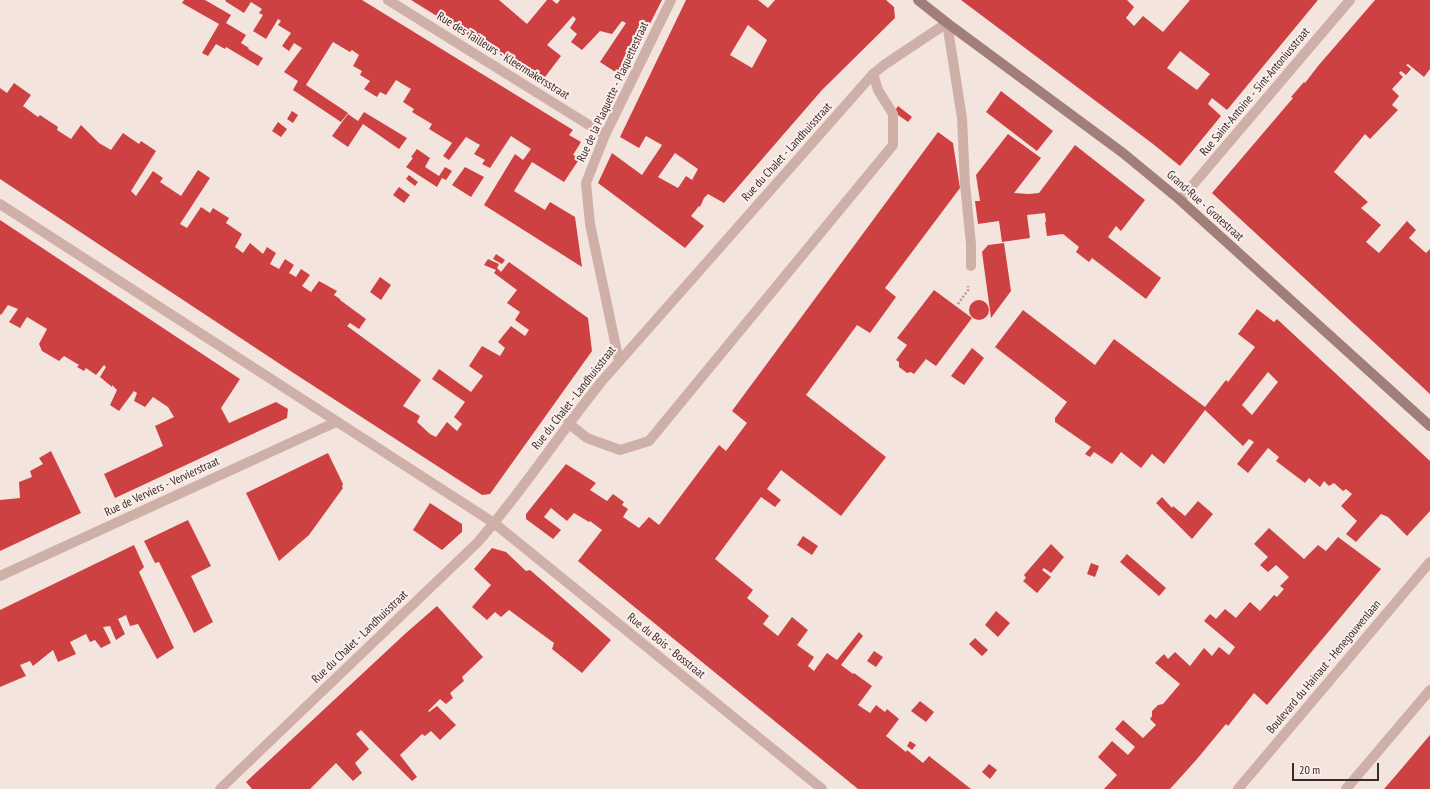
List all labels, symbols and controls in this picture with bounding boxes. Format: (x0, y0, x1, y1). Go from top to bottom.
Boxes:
street label: Rue des Tailleurs - Kleermakersstraat (434, 9, 572, 103)
street label: Rue de la Plaquette - Plaquettestraat (574, 20, 652, 164)
street label: Rue Saint-Antoine - Sint-Antoniusstraat (1197, 25, 1313, 159)
street label: Rue du Chalet - Landhuisstraat (739, 100, 835, 204)
street label: Grand-Rue - Grotestraat (1164, 168, 1246, 244)
street label: Rue du Chalet - Landhuisstraat (529, 343, 619, 453)
street label: Rue de Verviers - Vervierstraat (102, 454, 222, 520)
street label: Rue du Chalet - Landhuisstraat (309, 588, 411, 686)
street label: Boulevard du Hainaut - Henegouwenlaan (1264, 597, 1384, 737)
street label: Rue du Bois - Bosstraat (624, 610, 708, 682)
scale bar (1294, 755, 1381, 781)
text: 20 m (1299, 762, 1320, 777)

